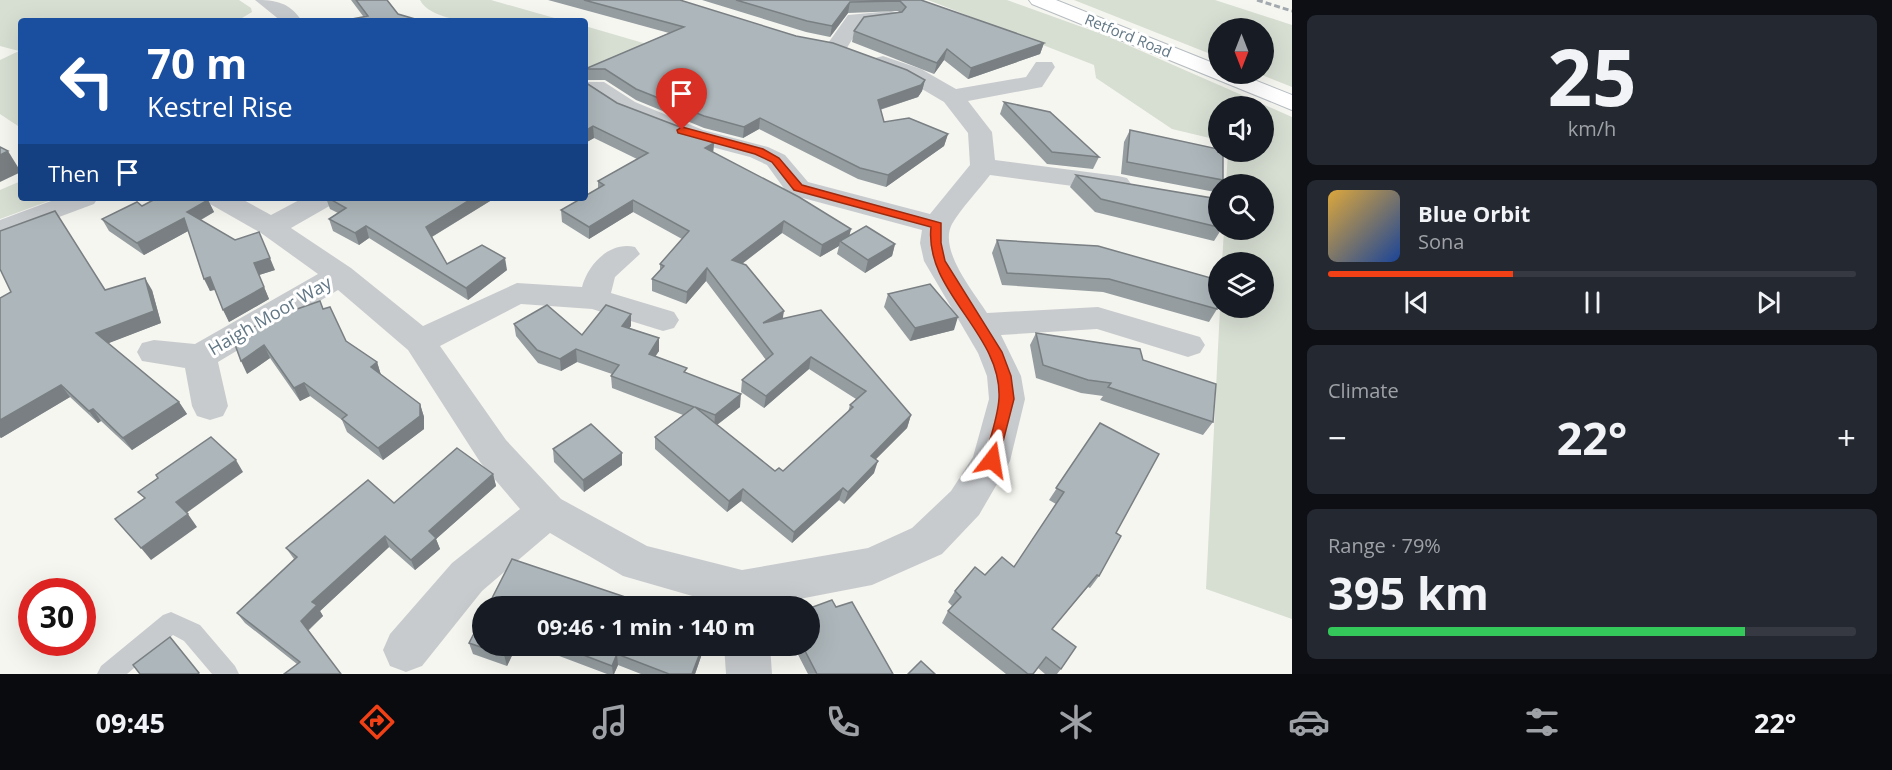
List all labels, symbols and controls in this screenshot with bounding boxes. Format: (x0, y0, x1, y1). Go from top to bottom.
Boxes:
street label: Retford Road (1082, 9, 1175, 62)
north arrow (1208, 18, 1274, 84)
map controls (1208, 18, 1274, 318)
text: 25 (1547, 23, 1637, 129)
text: 70 m (147, 34, 247, 91)
icon: left (48, 42, 126, 120)
pin (656, 68, 707, 130)
icon: arrive (665, 77, 698, 110)
text: Kestrel Rise (147, 88, 293, 125)
button: sound (1208, 96, 1274, 162)
text: km/h (1568, 115, 1616, 142)
icon: arrive (111, 156, 144, 189)
text: Then (48, 158, 99, 188)
button: search (1208, 174, 1274, 240)
text: Blue Orbit (1418, 198, 1530, 228)
text: Sona (1418, 228, 1464, 255)
button: layers (1208, 252, 1274, 318)
street label: Haigh Moor Way (203, 270, 336, 360)
icon: previous (1400, 286, 1433, 319)
icon: pause (1576, 286, 1609, 319)
icon: next (1752, 286, 1785, 319)
text: Climate (1328, 377, 1399, 404)
text: 22° (1557, 407, 1627, 468)
text: − (1328, 415, 1347, 460)
text: + (1837, 415, 1856, 460)
position arrow (960, 428, 1024, 492)
text: Range · 79% (1328, 532, 1441, 559)
text: 395 km (1328, 562, 1489, 623)
speed limit sign: 30 (18, 578, 96, 656)
text: 09:46 · 1 min · 140 m (537, 611, 755, 641)
icon: directions (356, 701, 398, 743)
icon: music (589, 701, 631, 743)
icon: phone (822, 701, 864, 743)
icon: climate (1055, 701, 1097, 743)
icon: car (1288, 701, 1330, 743)
icon: filters (1521, 701, 1563, 743)
text: 09:45 (96, 704, 165, 741)
text: 22° (1754, 704, 1796, 741)

